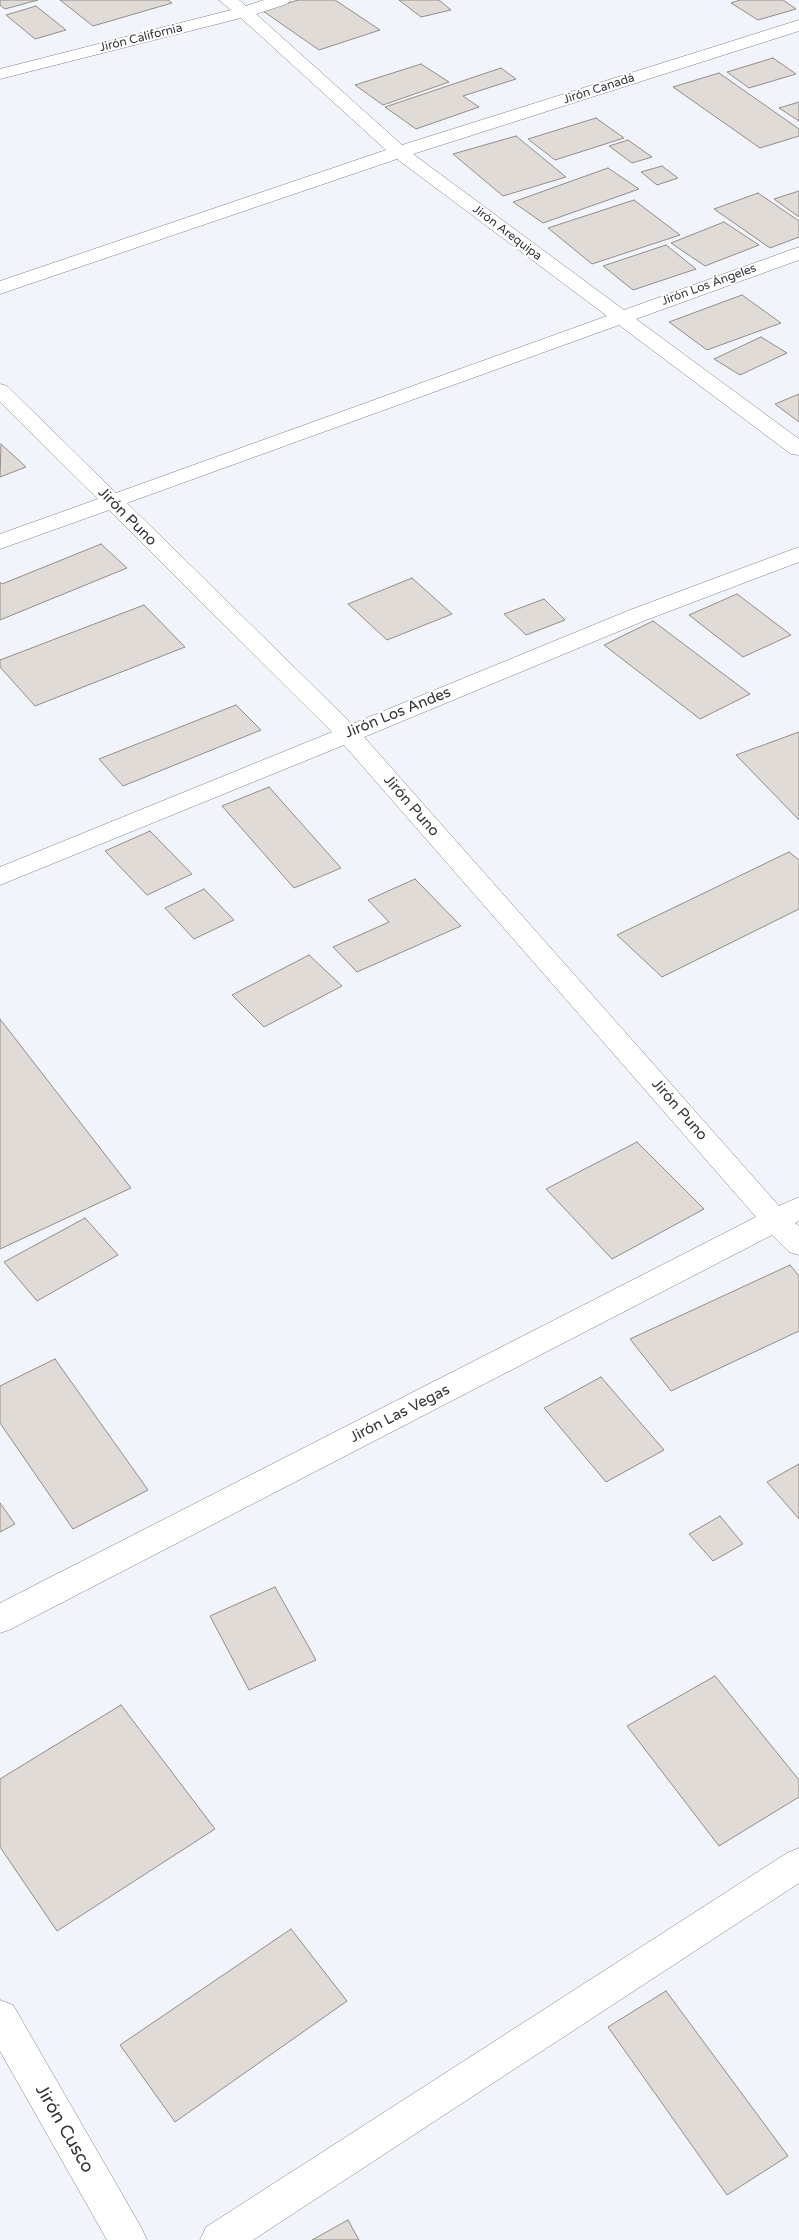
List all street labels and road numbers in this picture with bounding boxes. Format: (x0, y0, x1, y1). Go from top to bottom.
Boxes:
street label: Jirón California (98, 21, 184, 55)
street label: Jirón Canadá (562, 71, 636, 107)
street label: Jirón Arequipa (470, 202, 544, 264)
street label: Jirón Los Ángeles (660, 261, 758, 309)
street label: Jirón Puno (94, 484, 160, 550)
street label: Jirón Los Andes (342, 684, 454, 742)
street label: Jirón Puno (379, 772, 443, 840)
street label: Jirón Puno (647, 1076, 711, 1144)
street label: Jirón Las Vegas (347, 1381, 453, 1447)
street label: Jirón Cusco (30, 2081, 98, 2177)

